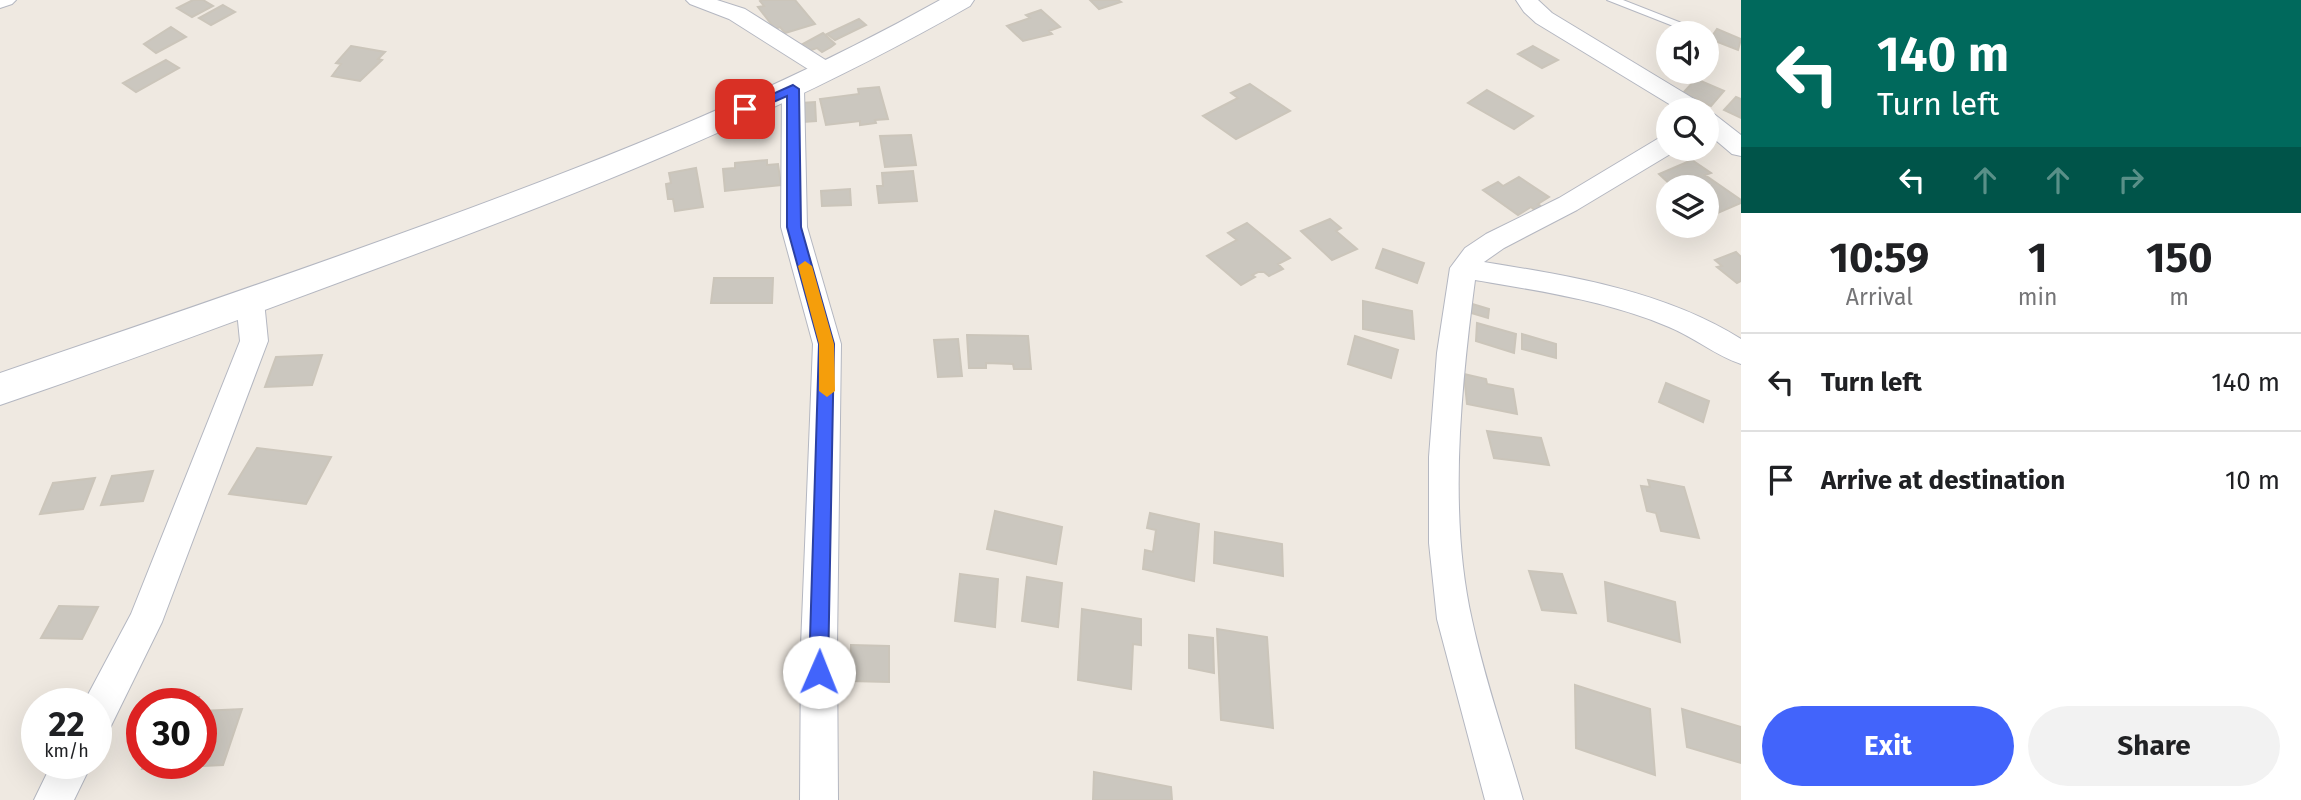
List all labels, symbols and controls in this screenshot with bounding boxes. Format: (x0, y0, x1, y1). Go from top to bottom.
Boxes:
map controls (1656, 21, 1719, 238)
button: sound (1656, 21, 1719, 84)
text: 140 m (1877, 25, 2009, 84)
icon: left (1762, 28, 1853, 119)
pin (715, 79, 775, 139)
text: Turn left (1877, 85, 1999, 123)
icon: arrive (726, 90, 764, 128)
button: search (1656, 98, 1719, 161)
icon: left (1893, 161, 1931, 199)
icon: ahead (1966, 161, 2004, 199)
icon: ahead (2039, 161, 2077, 199)
icon: right (2112, 161, 2150, 199)
button: layers (1656, 175, 1719, 238)
text: 10:59 (1829, 233, 1929, 283)
text: 1 (2028, 233, 2047, 283)
text: 150 (2146, 233, 2213, 283)
text: Arrival (1846, 283, 1913, 311)
text: min (2018, 283, 2057, 311)
text: m (2169, 283, 2189, 311)
icon: left (1762, 363, 1800, 401)
text: Turn left (1821, 367, 1922, 398)
text: 140 m (2211, 367, 2280, 398)
icon: arrive (1762, 461, 1800, 499)
text: Arrive at destination (1821, 465, 2065, 496)
text: 10 m (2225, 465, 2280, 496)
position arrow (782, 635, 856, 709)
speed limit sign: 30 (126, 688, 217, 779)
text: 22 (48, 703, 85, 745)
button: Exit (1762, 706, 2014, 786)
button: Share (2028, 706, 2280, 786)
text: km/h (44, 740, 89, 762)

